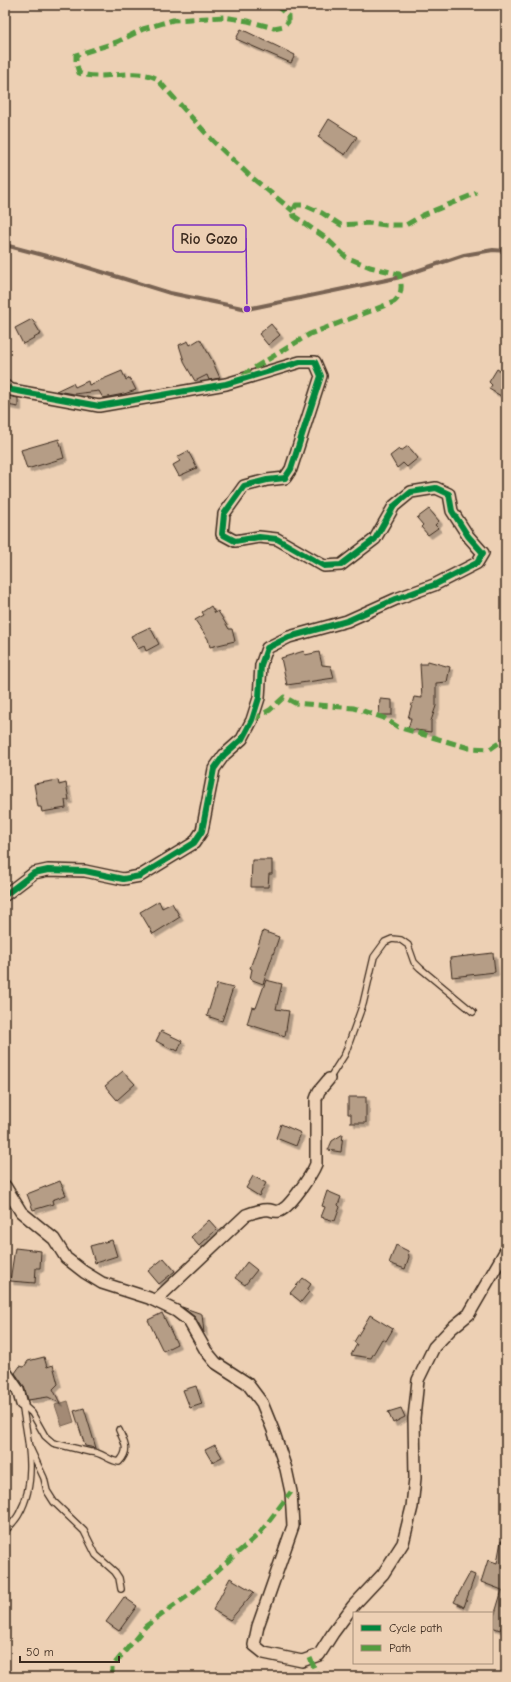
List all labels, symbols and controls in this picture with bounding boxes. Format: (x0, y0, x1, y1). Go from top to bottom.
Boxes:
callout: Rio Gozo (173, 225, 246, 252)
text: Rio Gozo (180, 230, 238, 248)
legend (353, 1612, 493, 1664)
text: Cycle path (389, 1621, 442, 1635)
scale bar (20, 1638, 119, 1664)
text: Path (389, 1641, 411, 1655)
text: 50 m (26, 1645, 54, 1659)

